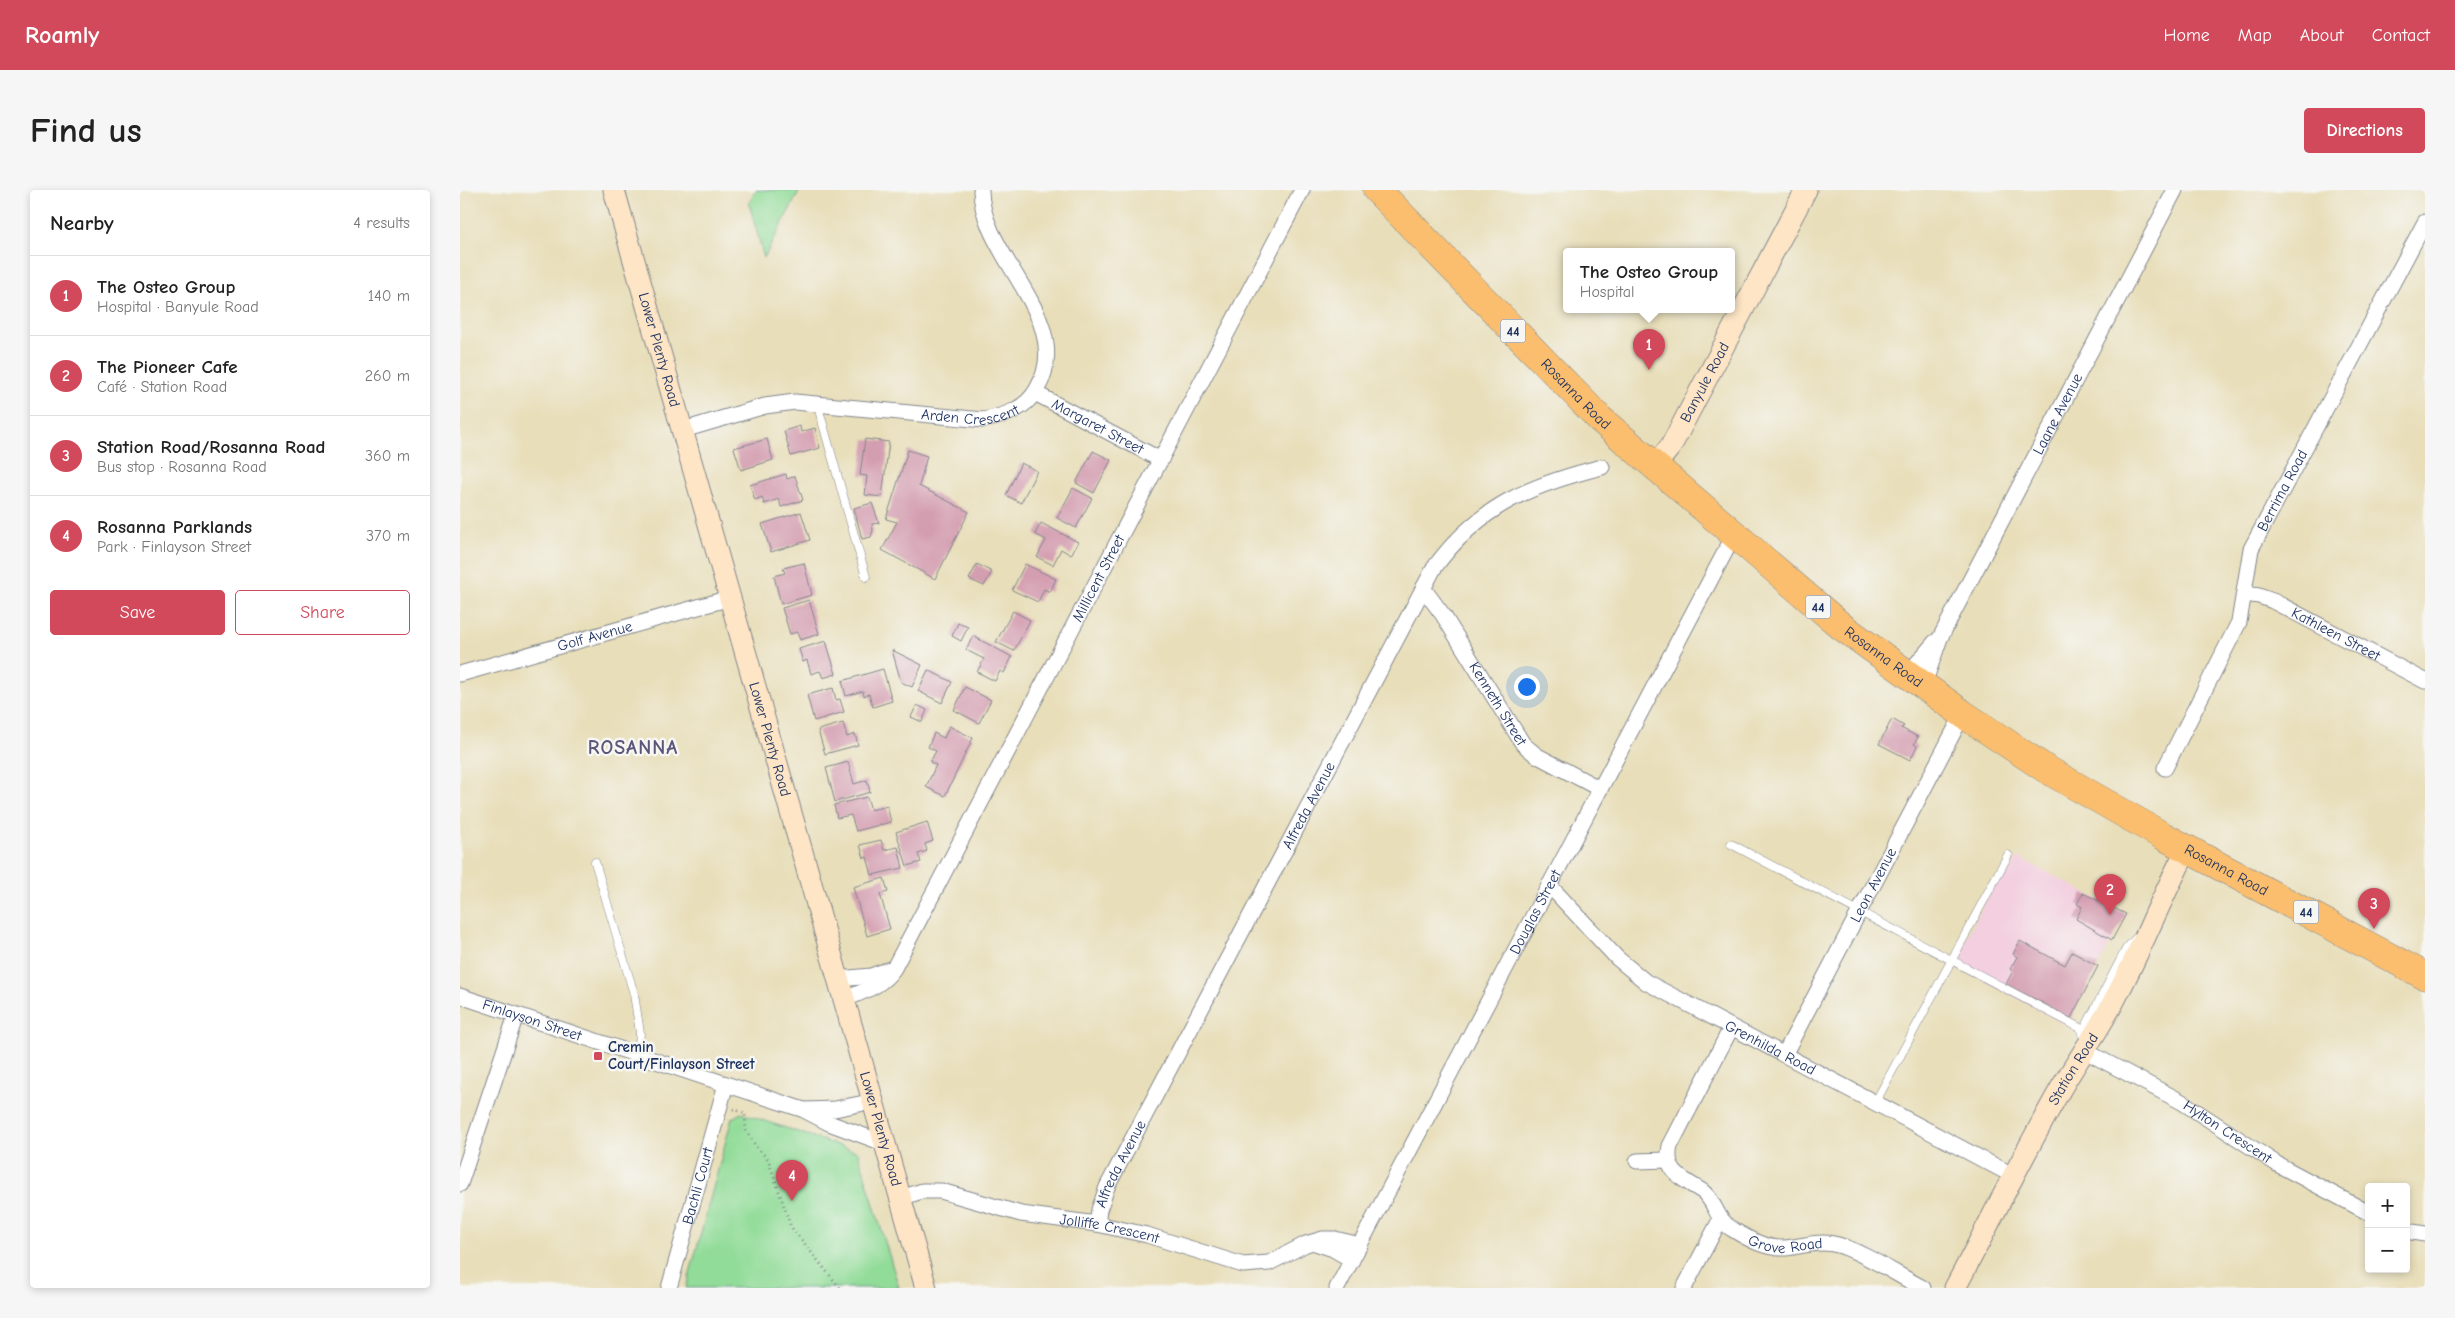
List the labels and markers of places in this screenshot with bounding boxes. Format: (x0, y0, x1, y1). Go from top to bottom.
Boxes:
pin: 1 (1633, 329, 1665, 370)
pin: 2 (2094, 874, 2126, 915)
pin: 3 (2358, 888, 2390, 929)
place label: Cremin Court/Finlayson Street (608, 1038, 756, 1073)
marker: Cremin Court/Finlayson Street (592, 1050, 604, 1062)
pin: 4 (776, 1160, 808, 1201)

